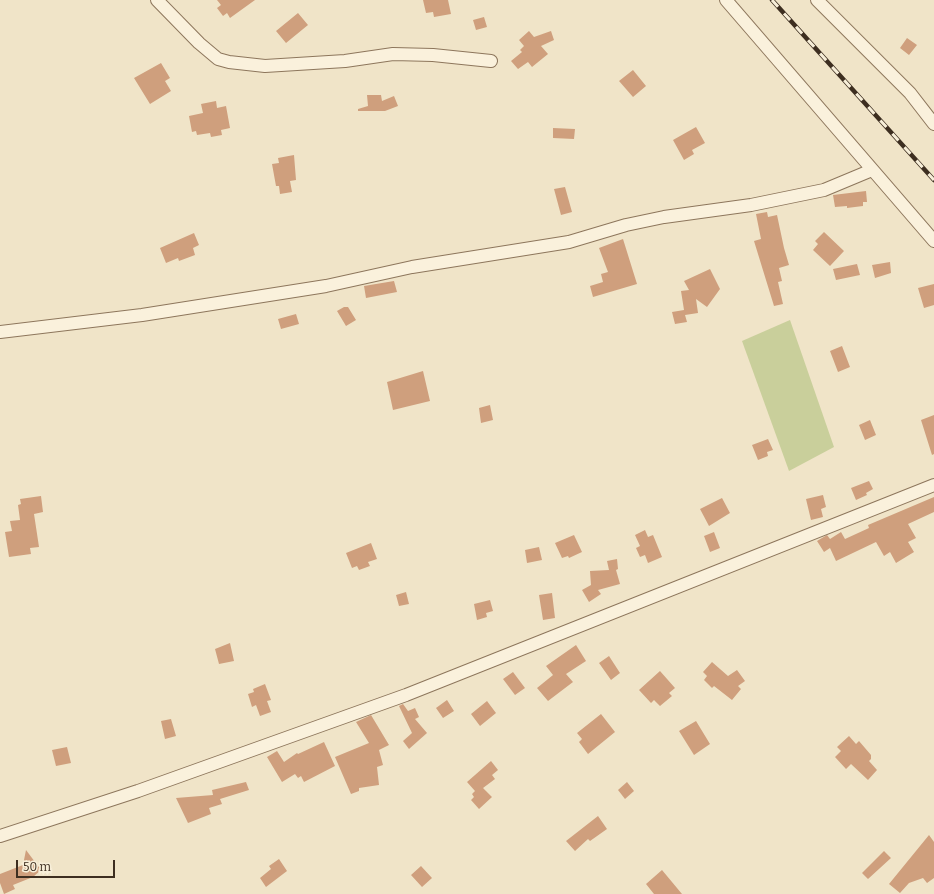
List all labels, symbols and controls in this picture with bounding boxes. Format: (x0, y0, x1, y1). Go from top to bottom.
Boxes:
scale bar (18, 852, 117, 878)
text: 50 m (23, 860, 51, 874)

